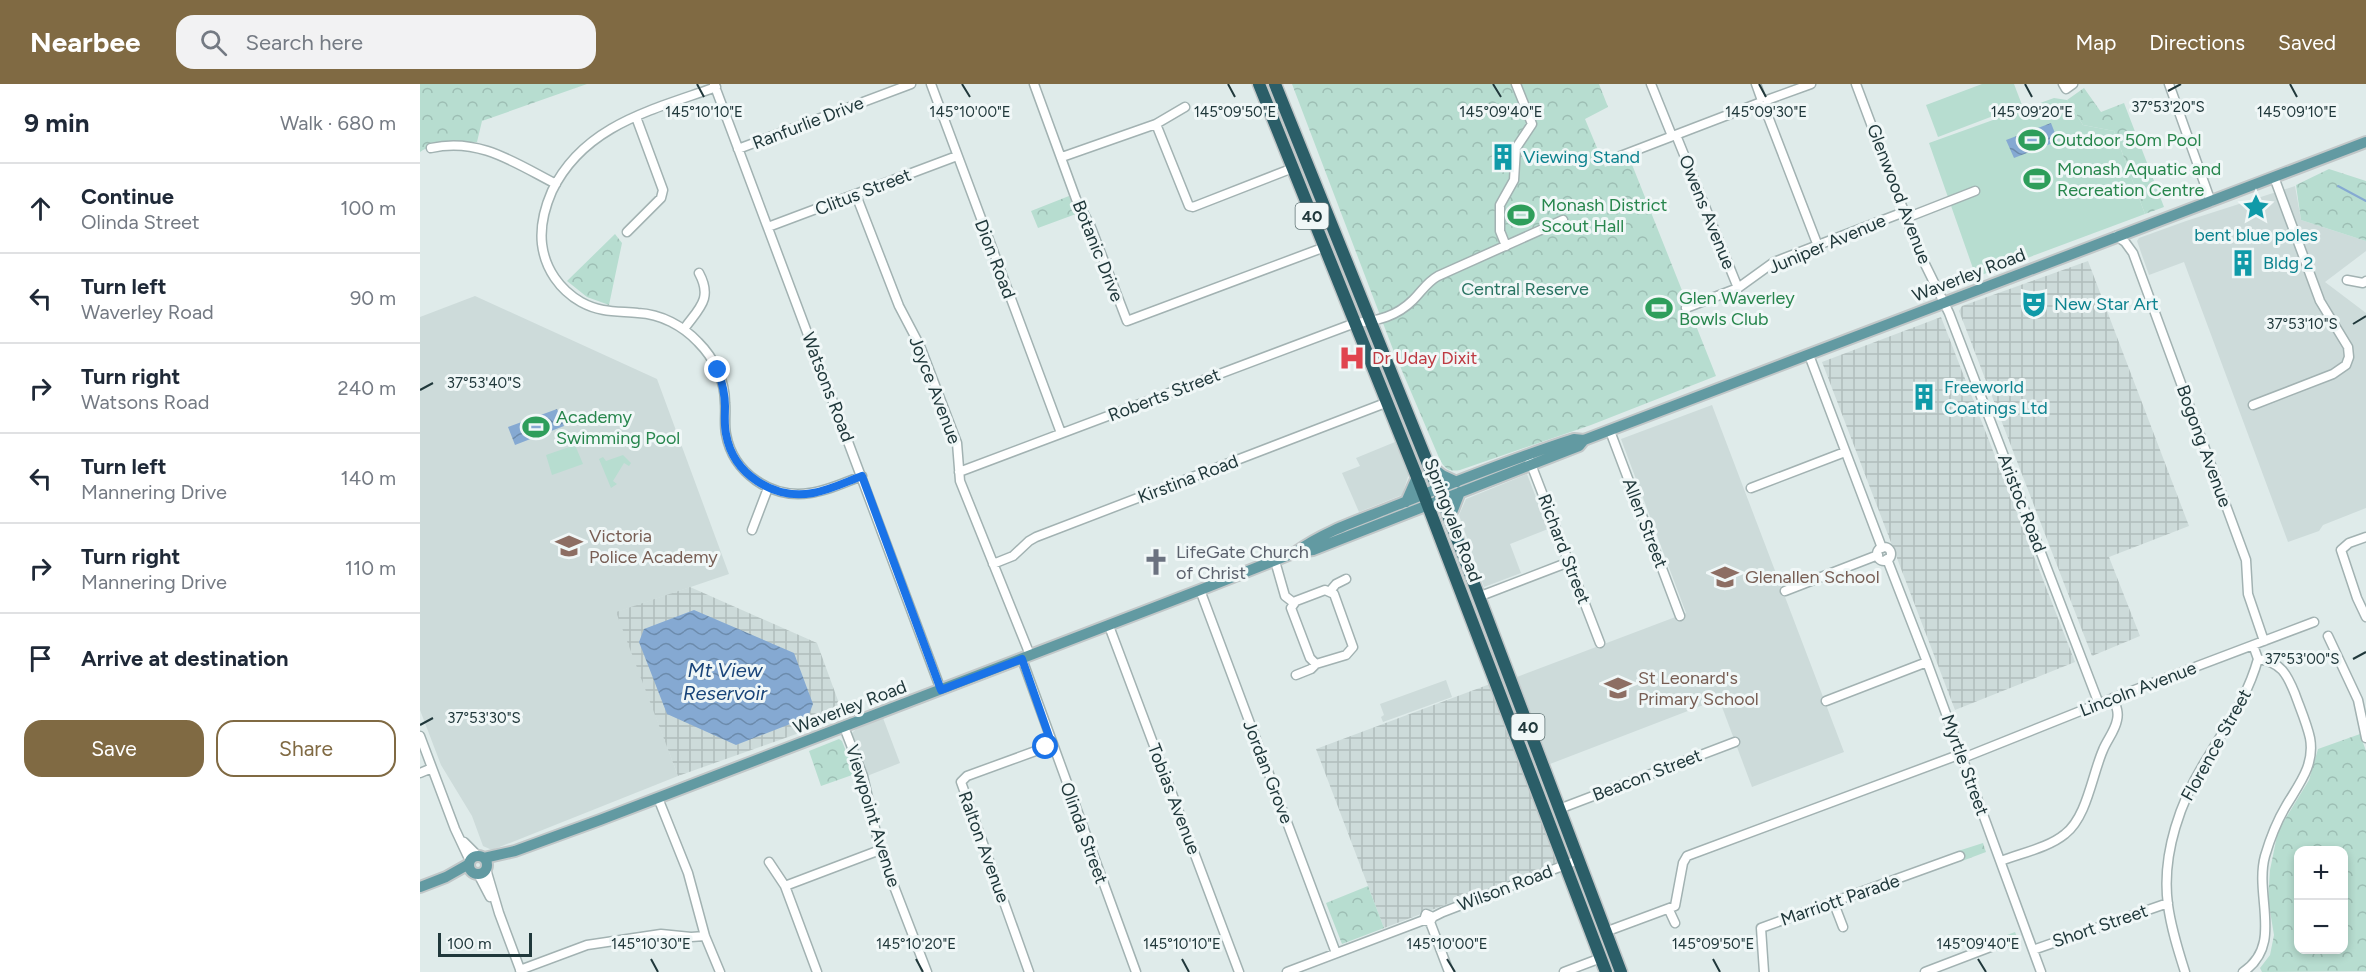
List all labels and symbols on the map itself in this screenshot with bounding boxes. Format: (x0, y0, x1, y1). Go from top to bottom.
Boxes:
street label: Ranfurlie Drive (749, 92, 867, 154)
text: 37°53'20"S (2131, 98, 2205, 116)
text: 145°10'10"E (665, 103, 743, 121)
text: 145°10'00"E (929, 103, 1011, 121)
text: 145°09'50"E (1194, 103, 1276, 121)
text: 145°09'40"E (1459, 103, 1543, 121)
text: 145°09'30"E (1725, 103, 1807, 121)
text: 145°09'20"E (1991, 103, 2073, 121)
text: 145°09'10"E (2257, 103, 2337, 121)
street label: Glenwood Avenue (1862, 121, 1936, 267)
sports icon: Outdoor 50m Pool (2017, 125, 2047, 155)
place label: Outdoor 50m Pool (2052, 129, 2201, 151)
building icon: Viewing Stand (1488, 142, 1518, 172)
place label: Viewing Stand (1523, 146, 1640, 168)
street label: Owens Avenue (1674, 152, 1740, 273)
place label: Monash Aquatic and Recreation Centre (2057, 158, 2221, 201)
street label: Clitus Street (812, 164, 914, 220)
sports icon: Monash Aquatic and Recreation Centre (2022, 164, 2052, 194)
place icon: bent blue poles (2241, 192, 2271, 222)
place label: Monash District Scout Hall (1541, 194, 1668, 237)
street label: Botanic Drive (1068, 197, 1128, 305)
sports icon: Monash District Scout Hall (1506, 200, 1536, 230)
road number: 40 (1296, 203, 1328, 229)
street label: Juniper Avenue (1765, 209, 1889, 279)
street label: Dion Road (970, 216, 1020, 302)
place label: bent blue poles (2194, 224, 2318, 246)
street label: Waverley Road (1909, 243, 2029, 307)
building icon: Bldg 2 (2228, 248, 2258, 278)
place label: Bldg 2 (2263, 252, 2314, 274)
park label: Central Reserve (1461, 278, 1589, 300)
place label: Glen Waverley Bowls Club (1679, 287, 1795, 330)
theatre icon: New Star Art (2019, 289, 2049, 319)
sports icon: Glen Waverley Bowls Club (1644, 293, 1674, 323)
place label: New Star Art (2054, 293, 2159, 315)
text: 37°53'10"S (2266, 315, 2338, 333)
street label: Watsons Road (797, 329, 859, 445)
street label: Joyce Avenue (904, 333, 966, 447)
hospital icon: Dr Uday Dixit (1337, 343, 1367, 373)
place label: Dr Uday Dixit (1372, 347, 1477, 369)
route end (704, 356, 730, 382)
street label: Roberts Street (1105, 363, 1223, 426)
text: 37°53'40"S (447, 374, 521, 392)
place label: Freeworld Coatings Ltd (1944, 376, 2048, 419)
building icon: Freeworld Coatings Ltd (1909, 382, 1939, 412)
street label: Bogong Avenue (2172, 382, 2236, 510)
place label: Academy Swimming Pool (556, 406, 680, 449)
sports icon: Academy Swimming Pool (521, 412, 551, 442)
street label: Kirstina Road (1135, 450, 1241, 508)
street label: Aristoc Road (1993, 451, 2051, 555)
street label: Springvale Road (1419, 455, 1487, 585)
street label: Allen Street (1618, 475, 1672, 571)
street label: Richard Street (1533, 491, 1595, 607)
place label: Victoria Police Academy (589, 525, 718, 568)
school or university icon: Victoria Police Academy (554, 531, 584, 561)
place label: LifeGate Church of Christ (1176, 541, 1309, 584)
church icon: LifeGate Church of Christ (1141, 547, 1171, 577)
school or university icon: Glenallen School (1710, 562, 1740, 592)
place label: Glenallen School (1745, 566, 1880, 588)
text: 37°53'00"S (2265, 650, 2339, 668)
street label: Lincoln Avenue (2077, 657, 2200, 721)
water label: Mt View Reservoir (683, 658, 768, 705)
place label: St Leonard's Primary School (1638, 667, 1759, 710)
school or university icon: St Leonard's Primary School (1603, 673, 1633, 703)
street label: Waverley Road (790, 675, 910, 739)
street label: Florence Street (2176, 685, 2256, 805)
text: 37°53'30"S (447, 709, 521, 727)
street label: Myrtle Street (1936, 711, 1994, 819)
road number: 40 (1512, 714, 1544, 740)
street label: Jordan Grove (1238, 717, 1298, 827)
route start (1032, 733, 1058, 759)
street label: Tobias Avenue (1143, 741, 1205, 858)
street label: Viewpoint Avenue (841, 742, 905, 890)
street label: Beacon Street (1589, 744, 1705, 806)
street label: Olinda Street (1055, 779, 1113, 887)
street label: Ralton Avenue (954, 788, 1014, 906)
street label: Wilson Road (1454, 860, 1556, 916)
street label: Marriott Parade (1778, 869, 1903, 931)
street label: Short Street (2049, 899, 2151, 953)
scale bar (438, 930, 532, 958)
text: 145°10'30"E (611, 935, 691, 953)
text: 145°10'20"E (876, 935, 956, 953)
text: 145°10'10"E (1143, 935, 1221, 953)
text: 145°10'00"E (1406, 935, 1488, 953)
text: 145°09'50"E (1672, 935, 1754, 953)
text: 145°09'40"E (1936, 935, 2020, 953)

